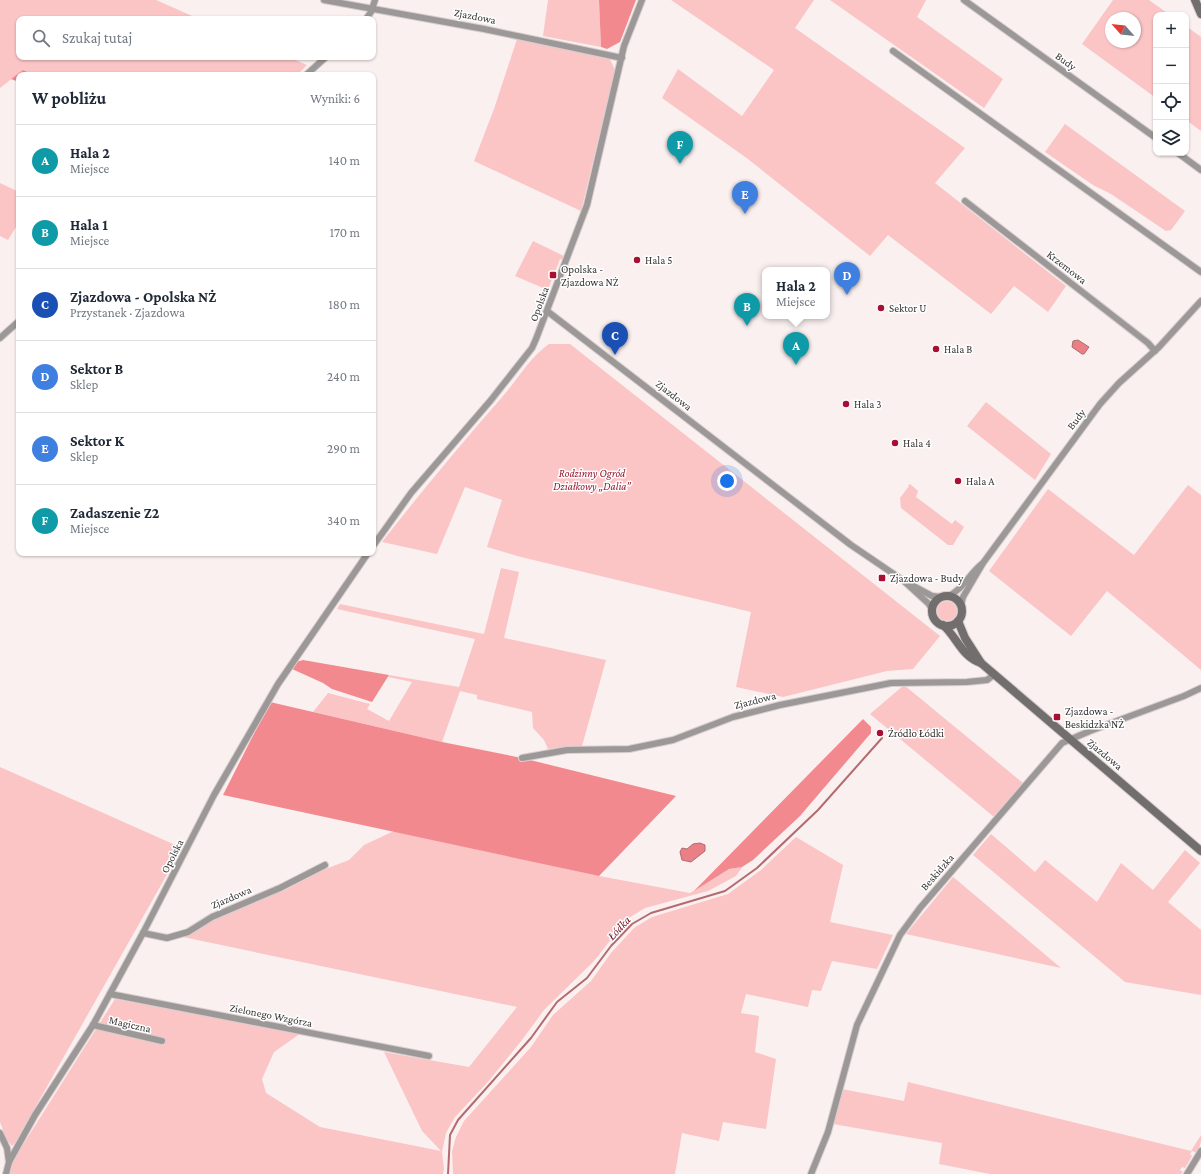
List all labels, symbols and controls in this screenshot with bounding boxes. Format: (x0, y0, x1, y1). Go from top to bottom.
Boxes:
street label: Zjazdowa (453, 6, 497, 27)
north arrow (1105, 12, 1141, 48)
map controls (1153, 12, 1189, 156)
button: + (1153, 12, 1189, 48)
search box (16, 16, 376, 60)
icon: search (30, 27, 52, 49)
text: Szukaj tutaj (62, 30, 132, 46)
button: − (1153, 48, 1189, 84)
street label: Budy (1053, 49, 1079, 74)
button: locate (1153, 84, 1189, 120)
text: W pobliżu (32, 89, 106, 108)
text: Wyniki: 6 (310, 91, 360, 106)
button: layers (1153, 120, 1189, 156)
pin: F (667, 131, 693, 164)
text: Hala 2 (70, 145, 110, 161)
text: A (41, 153, 49, 168)
text: 140 m (329, 153, 360, 168)
text: Miejsce (70, 161, 109, 176)
pin: E (732, 181, 758, 214)
text: Hala 1 (70, 217, 108, 233)
text: B (41, 225, 49, 240)
text: 170 m (330, 225, 360, 240)
text: Miejsce (70, 233, 109, 248)
street label: Krzemowa (1045, 248, 1089, 286)
place label: Hala 5 (645, 254, 673, 266)
marker: Hala 5 (632, 255, 642, 265)
pin: D (834, 262, 860, 295)
place label: Opolska - Zjazdowa NŻ (561, 263, 619, 289)
popup (762, 267, 830, 319)
marker: Opolska - Zjazdowa NŻ (548, 270, 558, 280)
text: Hala 2 (776, 278, 816, 294)
street label: Opolska (527, 285, 552, 323)
text: Zjazdowa - Opolska NŻ (70, 289, 216, 305)
pin: B (734, 293, 760, 326)
text: Miejsce (776, 294, 815, 309)
text: C (41, 297, 49, 312)
text: 180 m (328, 297, 360, 312)
place label: Sektor U (889, 302, 926, 314)
marker: Sektor U (876, 303, 886, 313)
text: Przystanek · Zjazdowa (70, 305, 185, 320)
pin: C (602, 322, 628, 355)
pin: A (783, 332, 809, 365)
place label: Hala B (944, 343, 972, 355)
marker: Hala B (931, 344, 941, 354)
text: Sektor B (70, 361, 123, 377)
text: D (41, 369, 49, 384)
text: 240 m (327, 369, 360, 384)
text: Sklep (70, 377, 98, 392)
street label: Zjazdowa (653, 377, 694, 414)
place label: Hala 3 (854, 398, 882, 410)
marker: Hala 3 (841, 399, 851, 409)
street label: Budy (1064, 406, 1089, 432)
text: Sektor K (70, 433, 124, 449)
place label: Hala 4 (903, 437, 931, 449)
marker: Hala 4 (890, 438, 900, 448)
text: E (41, 441, 49, 456)
text: 290 m (327, 441, 360, 456)
text: Sklep (70, 449, 98, 464)
park label: Rodzinny Ogród Działkowy „Dalia” (553, 467, 631, 493)
your location (717, 471, 737, 491)
place label: Hala A (966, 475, 995, 487)
marker: Hala A (953, 476, 963, 486)
text: Zadaszenie Z2 (70, 505, 159, 521)
text: F (42, 513, 48, 528)
text: 340 m (327, 513, 360, 528)
text: Miejsce (70, 521, 109, 536)
place label: Zjazdowa - Budy (890, 572, 964, 585)
marker: Zjazdowa - Budy (877, 573, 887, 583)
street label: Zjazdowa (733, 689, 777, 712)
place label: Zjazdowa - Beskidzka NŻ (1065, 705, 1124, 730)
marker: Zjazdowa - Beskidzka NŻ (1052, 712, 1062, 722)
place label: Źródło Łódki (888, 727, 944, 739)
marker: Źródło Łódki (875, 728, 885, 738)
street label: Zjazdowa (1084, 736, 1125, 773)
street label: Opolska (158, 837, 186, 875)
street label: Beskidzka (918, 851, 956, 893)
street label: Zjazdowa (209, 883, 253, 912)
water label: Łódka (604, 913, 634, 943)
street label: Zielonego Wzgórza (228, 1001, 313, 1030)
street label: Magiczna (108, 1013, 152, 1036)

